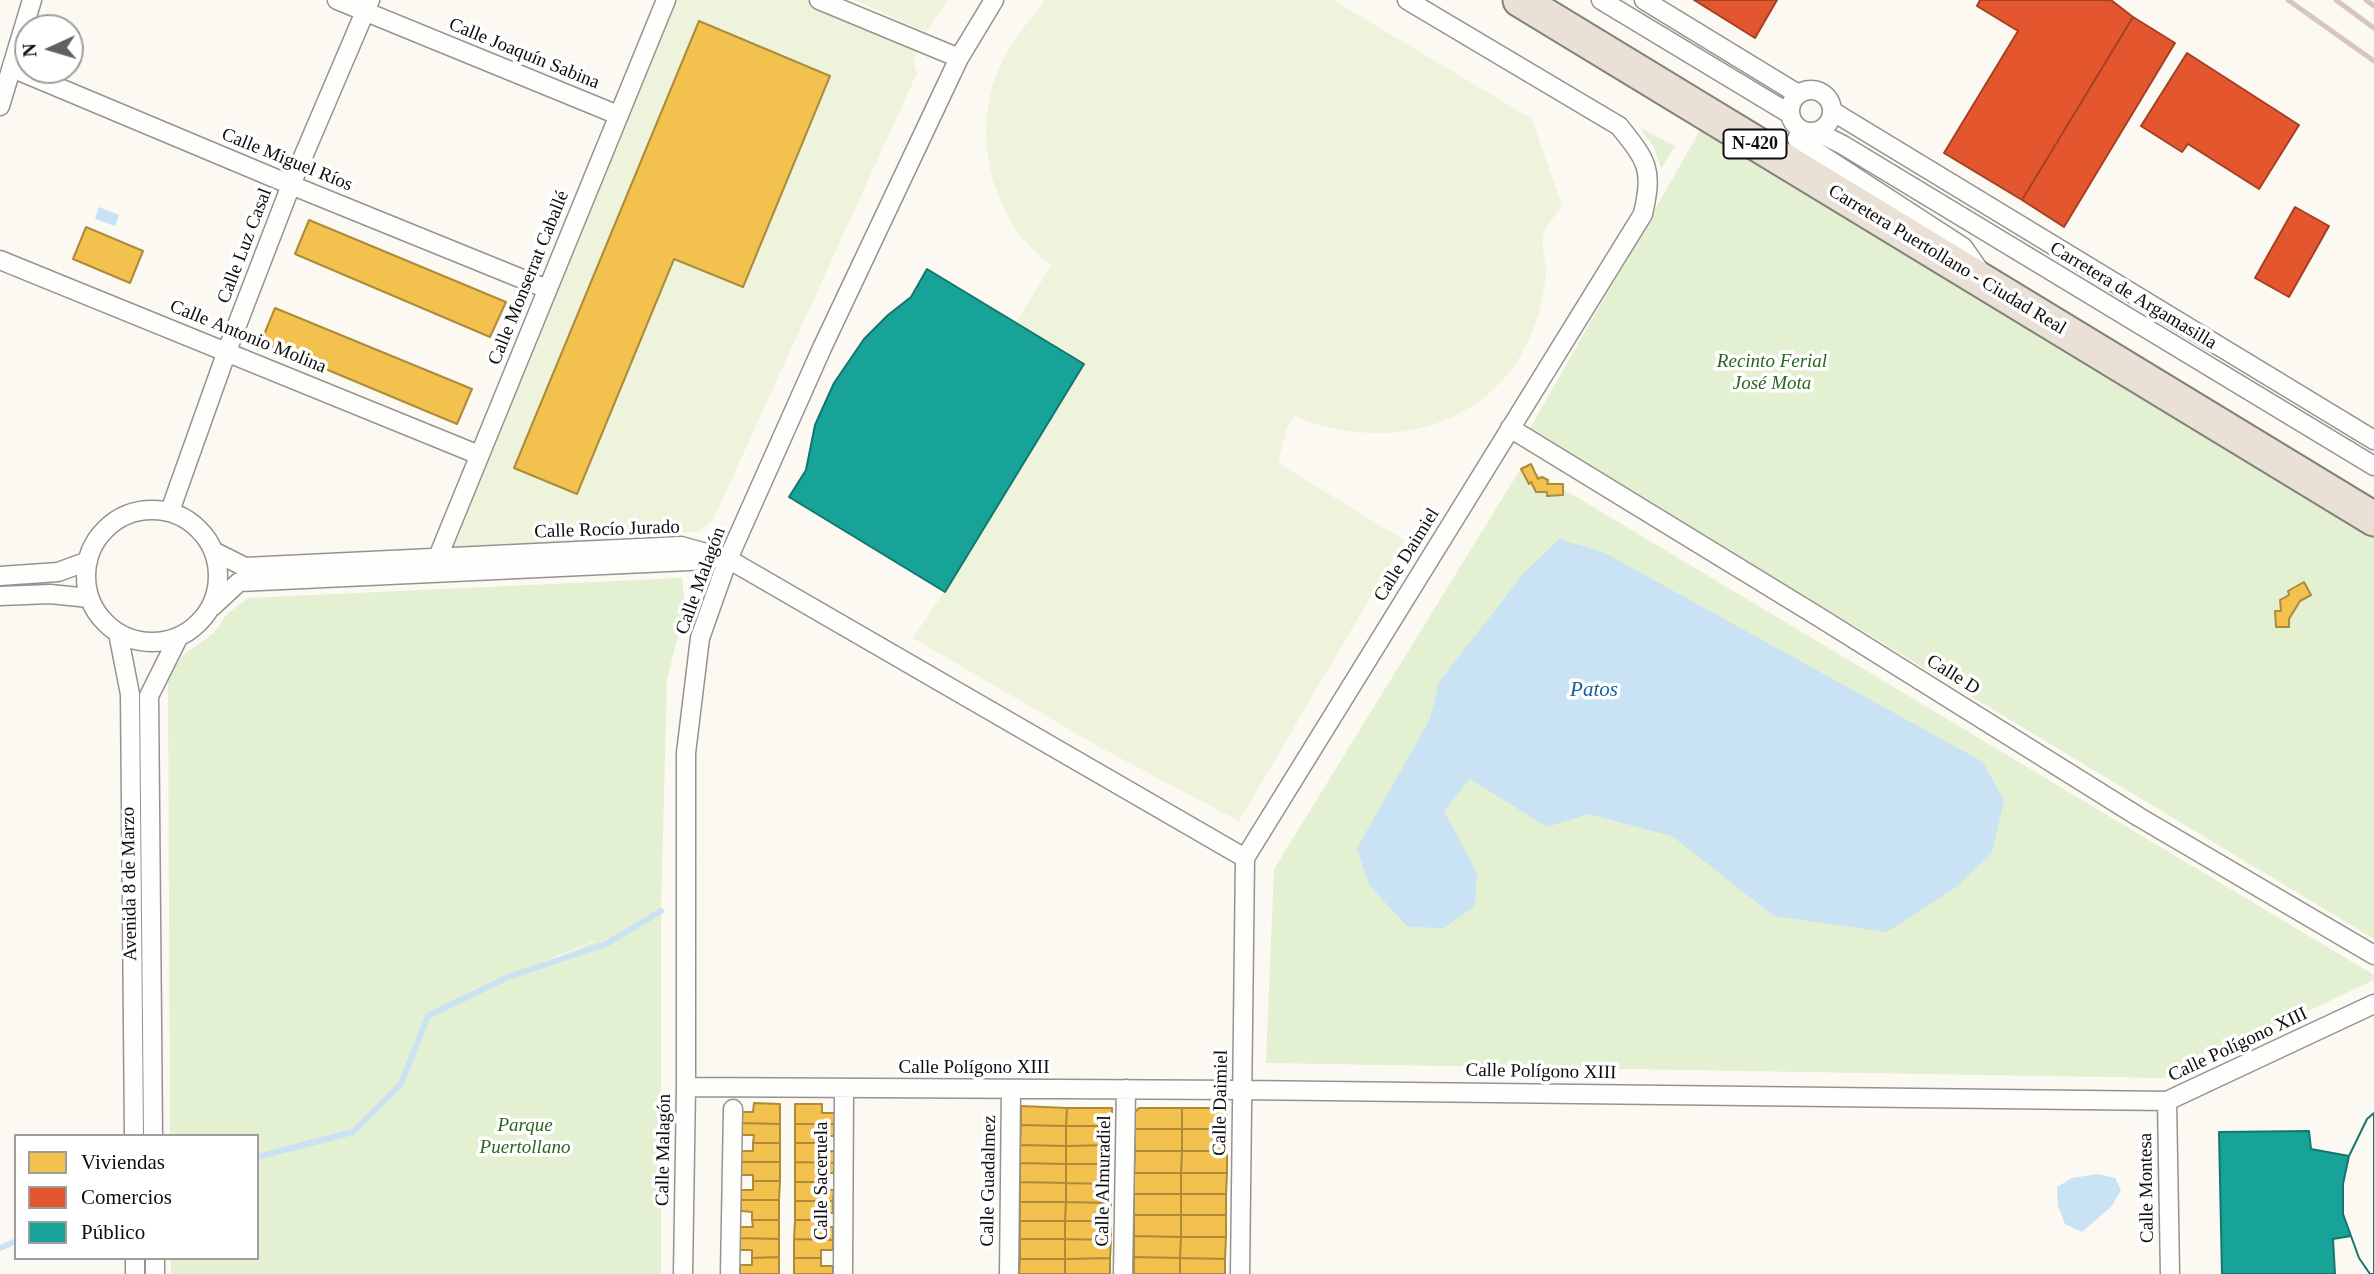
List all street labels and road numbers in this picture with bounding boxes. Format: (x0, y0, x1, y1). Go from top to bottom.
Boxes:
street label: Calle Joaquín Sabina (445, 13, 603, 95)
street label: Calle Miguel Ríos (218, 123, 356, 197)
road number: N-420 (1724, 130, 1786, 159)
street label: Carretera Puertollano - Ciudad Real (1824, 180, 2070, 340)
street label: Calle Luz Casal (213, 185, 277, 307)
street label: Calle Monserrat Caballé (484, 188, 574, 368)
street label: Carretera de Argamasilla (2045, 237, 2221, 355)
street label: Calle Antonio Molina (166, 295, 330, 379)
street label: Calle Daimiel (1369, 504, 1445, 606)
street label: Calle Rocío Jurado (534, 516, 680, 544)
street label: Calle Malagón (671, 524, 731, 638)
street label: Calle D (1922, 650, 1984, 700)
street label: Avenida 8 de Marzo (117, 807, 143, 961)
street label: Calle Polígono XIII (2165, 1003, 2311, 1087)
street label: Calle Daimiel (1209, 1050, 1233, 1156)
street label: Calle Polígono XIII (899, 1057, 1049, 1079)
street label: Calle Polígono XIII (1465, 1059, 1617, 1085)
street label: Calle Malagón (652, 1094, 676, 1206)
street label: Calle Guadalmez (976, 1115, 1002, 1247)
street label: Calle Almuradiel (1091, 1115, 1117, 1247)
street label: Calle Saceruela (811, 1122, 833, 1240)
street label: Calle Montesa (2135, 1133, 2159, 1243)

